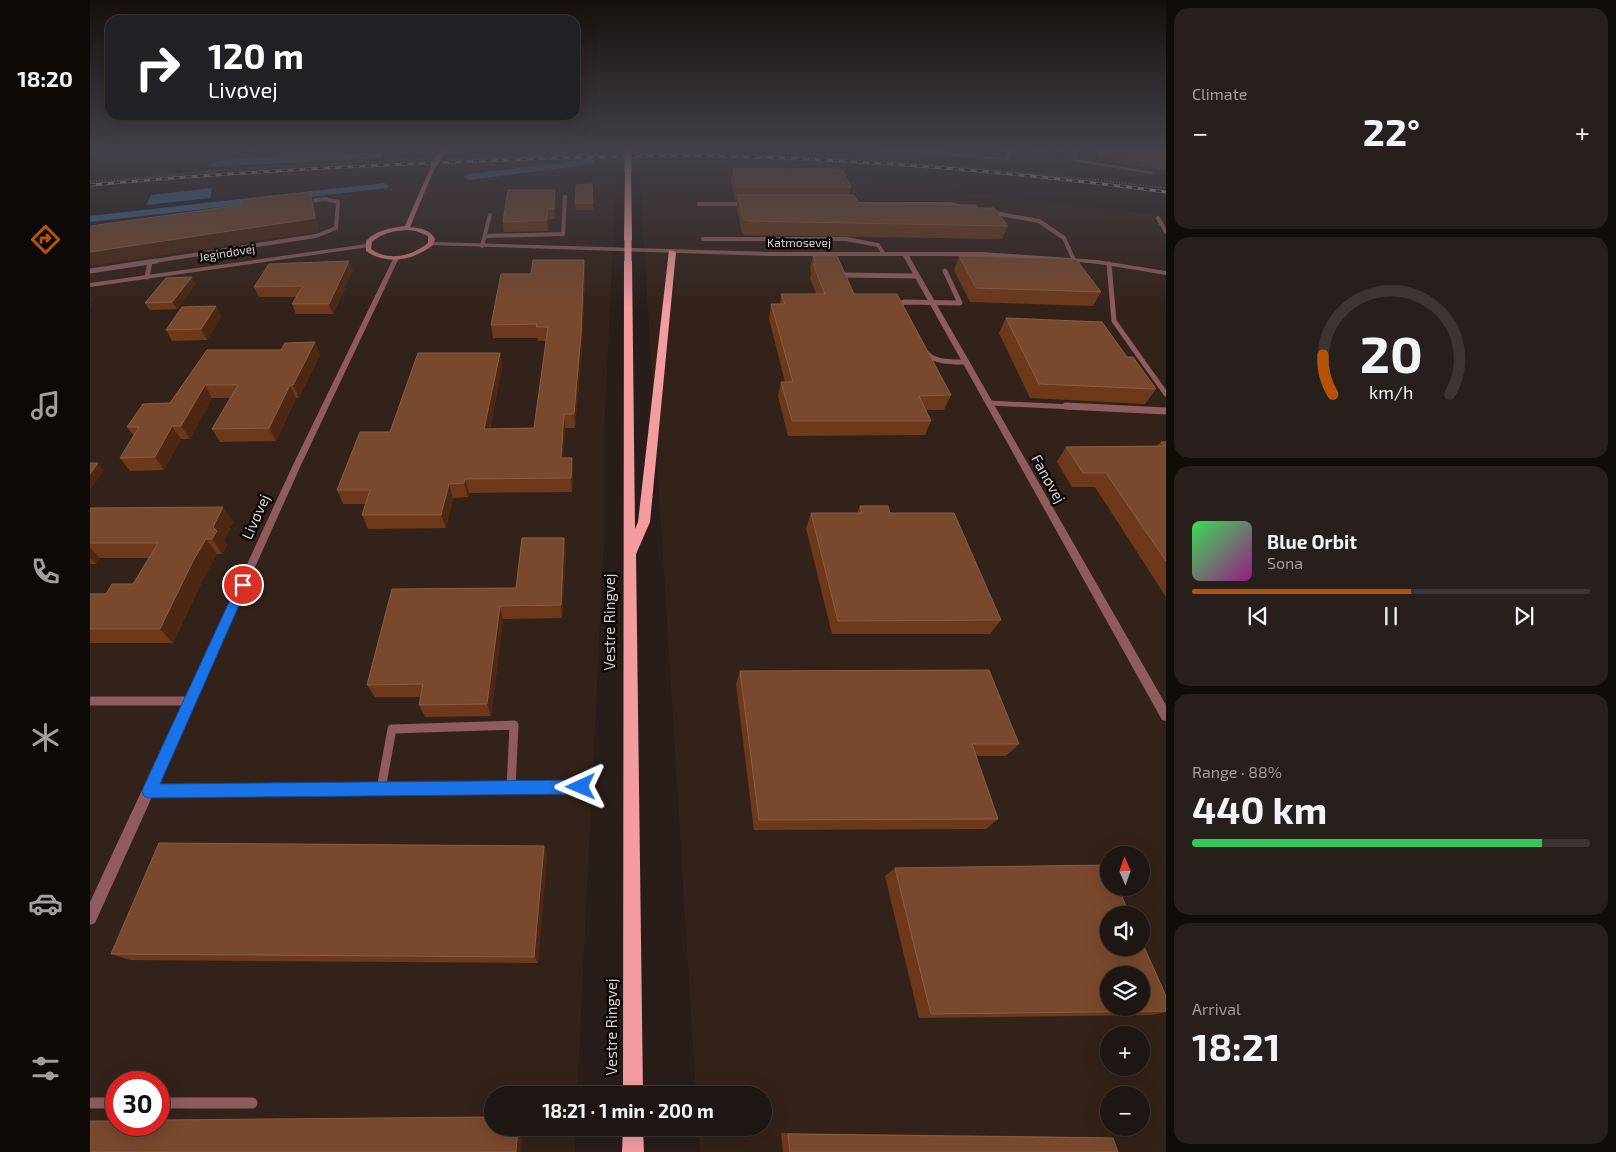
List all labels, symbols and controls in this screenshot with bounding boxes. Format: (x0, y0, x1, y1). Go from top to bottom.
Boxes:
text: 120 m (208, 34, 304, 76)
icon: right (125, 35, 190, 100)
text: 18:20 (17, 65, 73, 91)
text: Livøvej (208, 76, 278, 102)
text: Climate (1192, 84, 1247, 103)
text: 22° (1363, 108, 1420, 154)
text: − (1192, 115, 1208, 149)
text: + (1575, 115, 1590, 149)
icon: directions (28, 222, 63, 257)
street label: Katmosevej (767, 235, 831, 250)
street label: Jegindøvej (198, 241, 256, 264)
text: 20 (1359, 321, 1423, 383)
text: km/h (1369, 381, 1413, 403)
icon: music (28, 388, 63, 423)
street label: Fanøvej (1027, 451, 1070, 506)
street label: Livøvej (237, 491, 274, 542)
text: Blue Orbit (1267, 530, 1357, 553)
text: Sona (1267, 553, 1303, 572)
icon: phone (28, 554, 63, 589)
pin (222, 564, 264, 606)
icon: arrive (229, 571, 257, 599)
street label: Vestre Ringvej (600, 574, 619, 670)
icon: previous (1244, 602, 1272, 630)
icon: pause (1377, 602, 1405, 630)
icon: next (1510, 602, 1538, 630)
icon: climate (28, 720, 63, 755)
position arrow (554, 760, 606, 812)
text: Range · 88% (1192, 762, 1282, 781)
text: 440 km (1192, 786, 1327, 832)
north arrow (1100, 846, 1150, 896)
map controls (1100, 846, 1150, 1136)
icon: car (28, 886, 63, 921)
button: sound (1100, 906, 1150, 956)
button: layers (1100, 966, 1150, 1016)
street label: Vestre Ringvej (602, 979, 621, 1075)
text: Arrival (1192, 999, 1241, 1018)
text: 18:21 (1192, 1023, 1280, 1069)
button: + (1100, 1026, 1150, 1076)
icon: filters (28, 1051, 63, 1086)
speed limit sign: 30 (105, 1071, 170, 1136)
button: − (1100, 1086, 1150, 1136)
text: 18:21 · 1 min · 200 m (542, 1099, 714, 1122)

